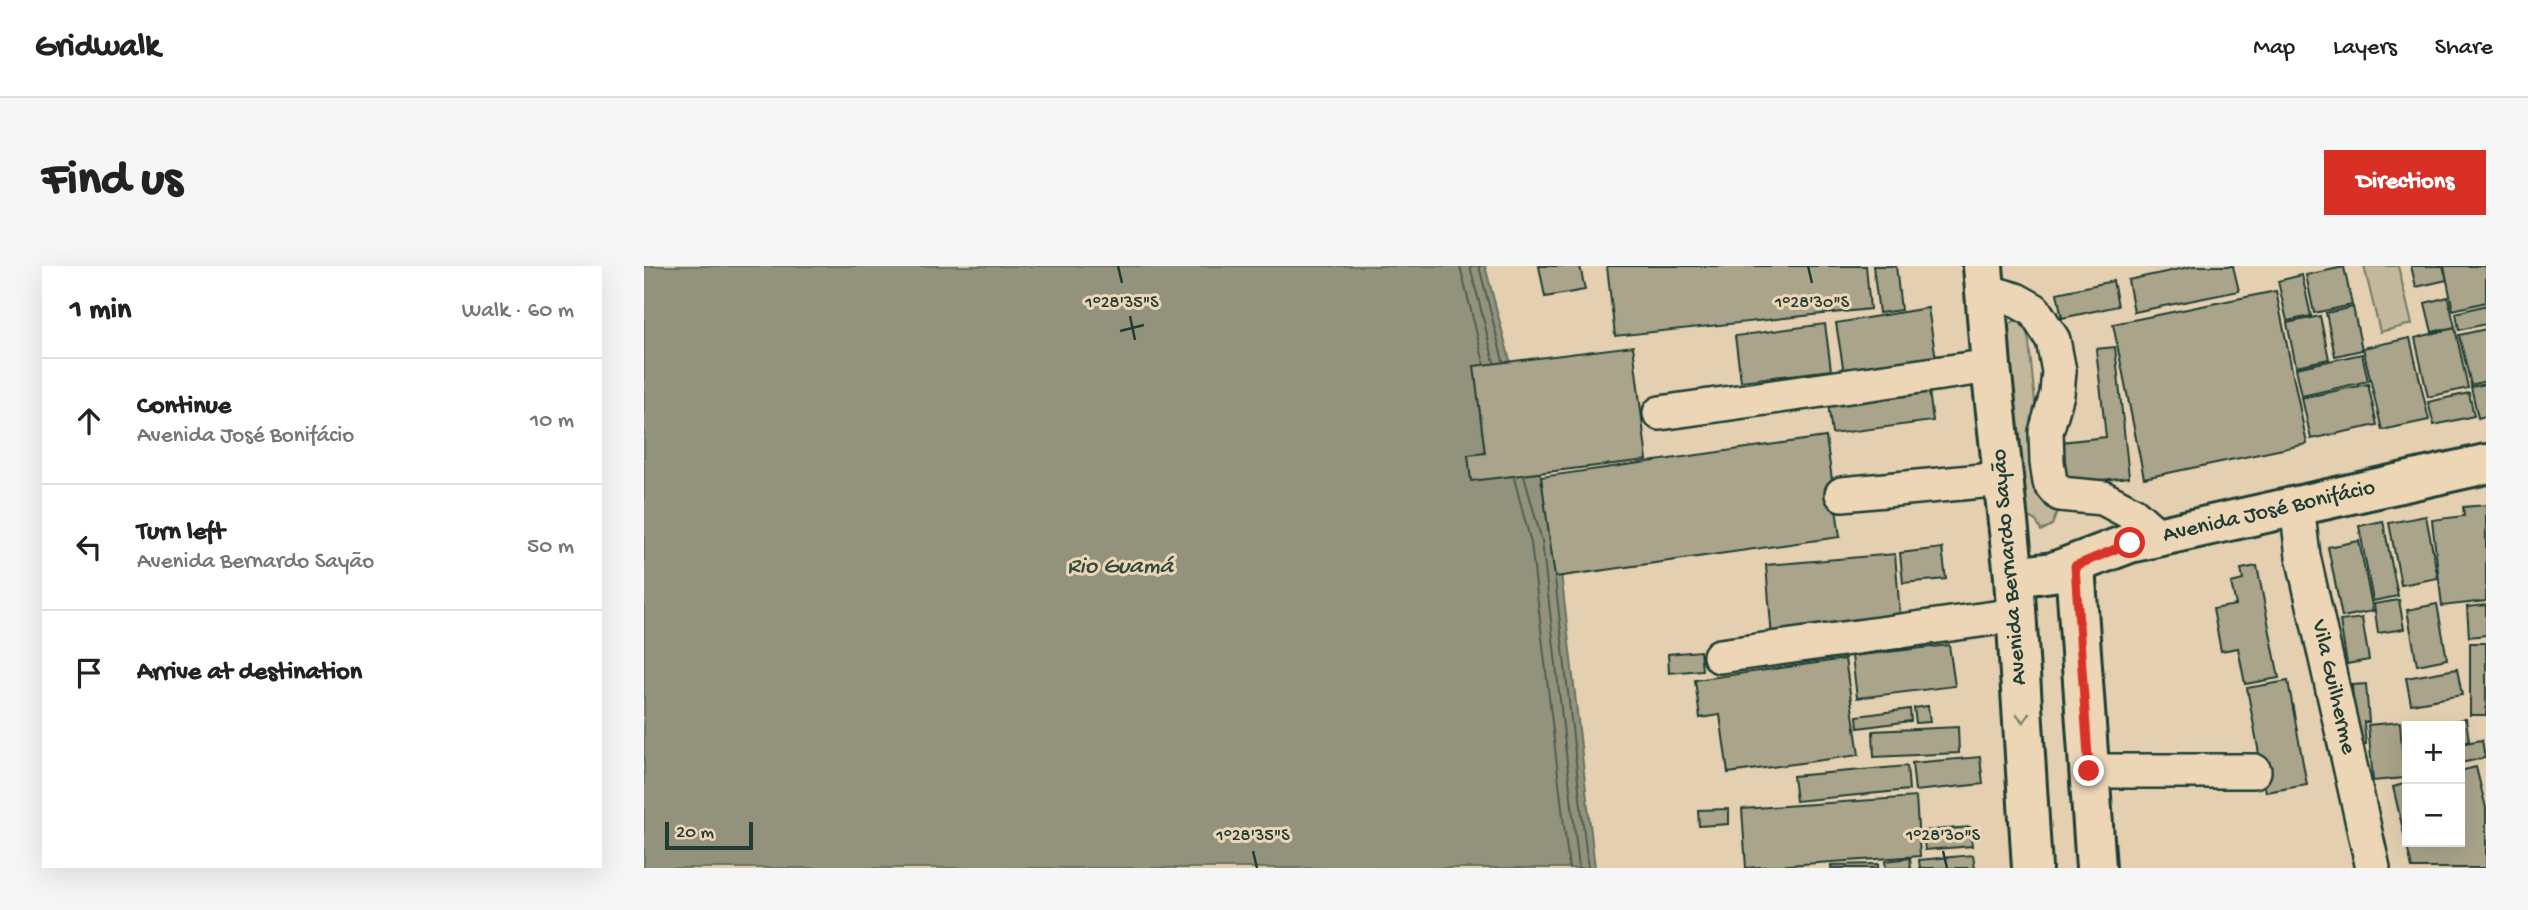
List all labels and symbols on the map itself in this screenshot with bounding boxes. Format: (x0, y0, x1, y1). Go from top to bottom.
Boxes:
text: 1°28'35"S (1084, 293, 1159, 314)
text: 1°28'30"S (1774, 293, 1850, 314)
street label: Avenida Bernardo Sayão (1986, 448, 2034, 686)
street label: Avenida José Bonifácio (2160, 474, 2378, 550)
route start (2114, 527, 2145, 558)
water label: Rio Guamá (1067, 553, 1175, 582)
street label: Vila Guilherme (2304, 616, 2362, 758)
one-way arrow (2015, 713, 2030, 724)
route end (2073, 755, 2104, 786)
scale bar (665, 819, 752, 851)
text: 1°28'35"S (1215, 826, 1290, 847)
text: 1°28'30"S (1905, 826, 1981, 847)

